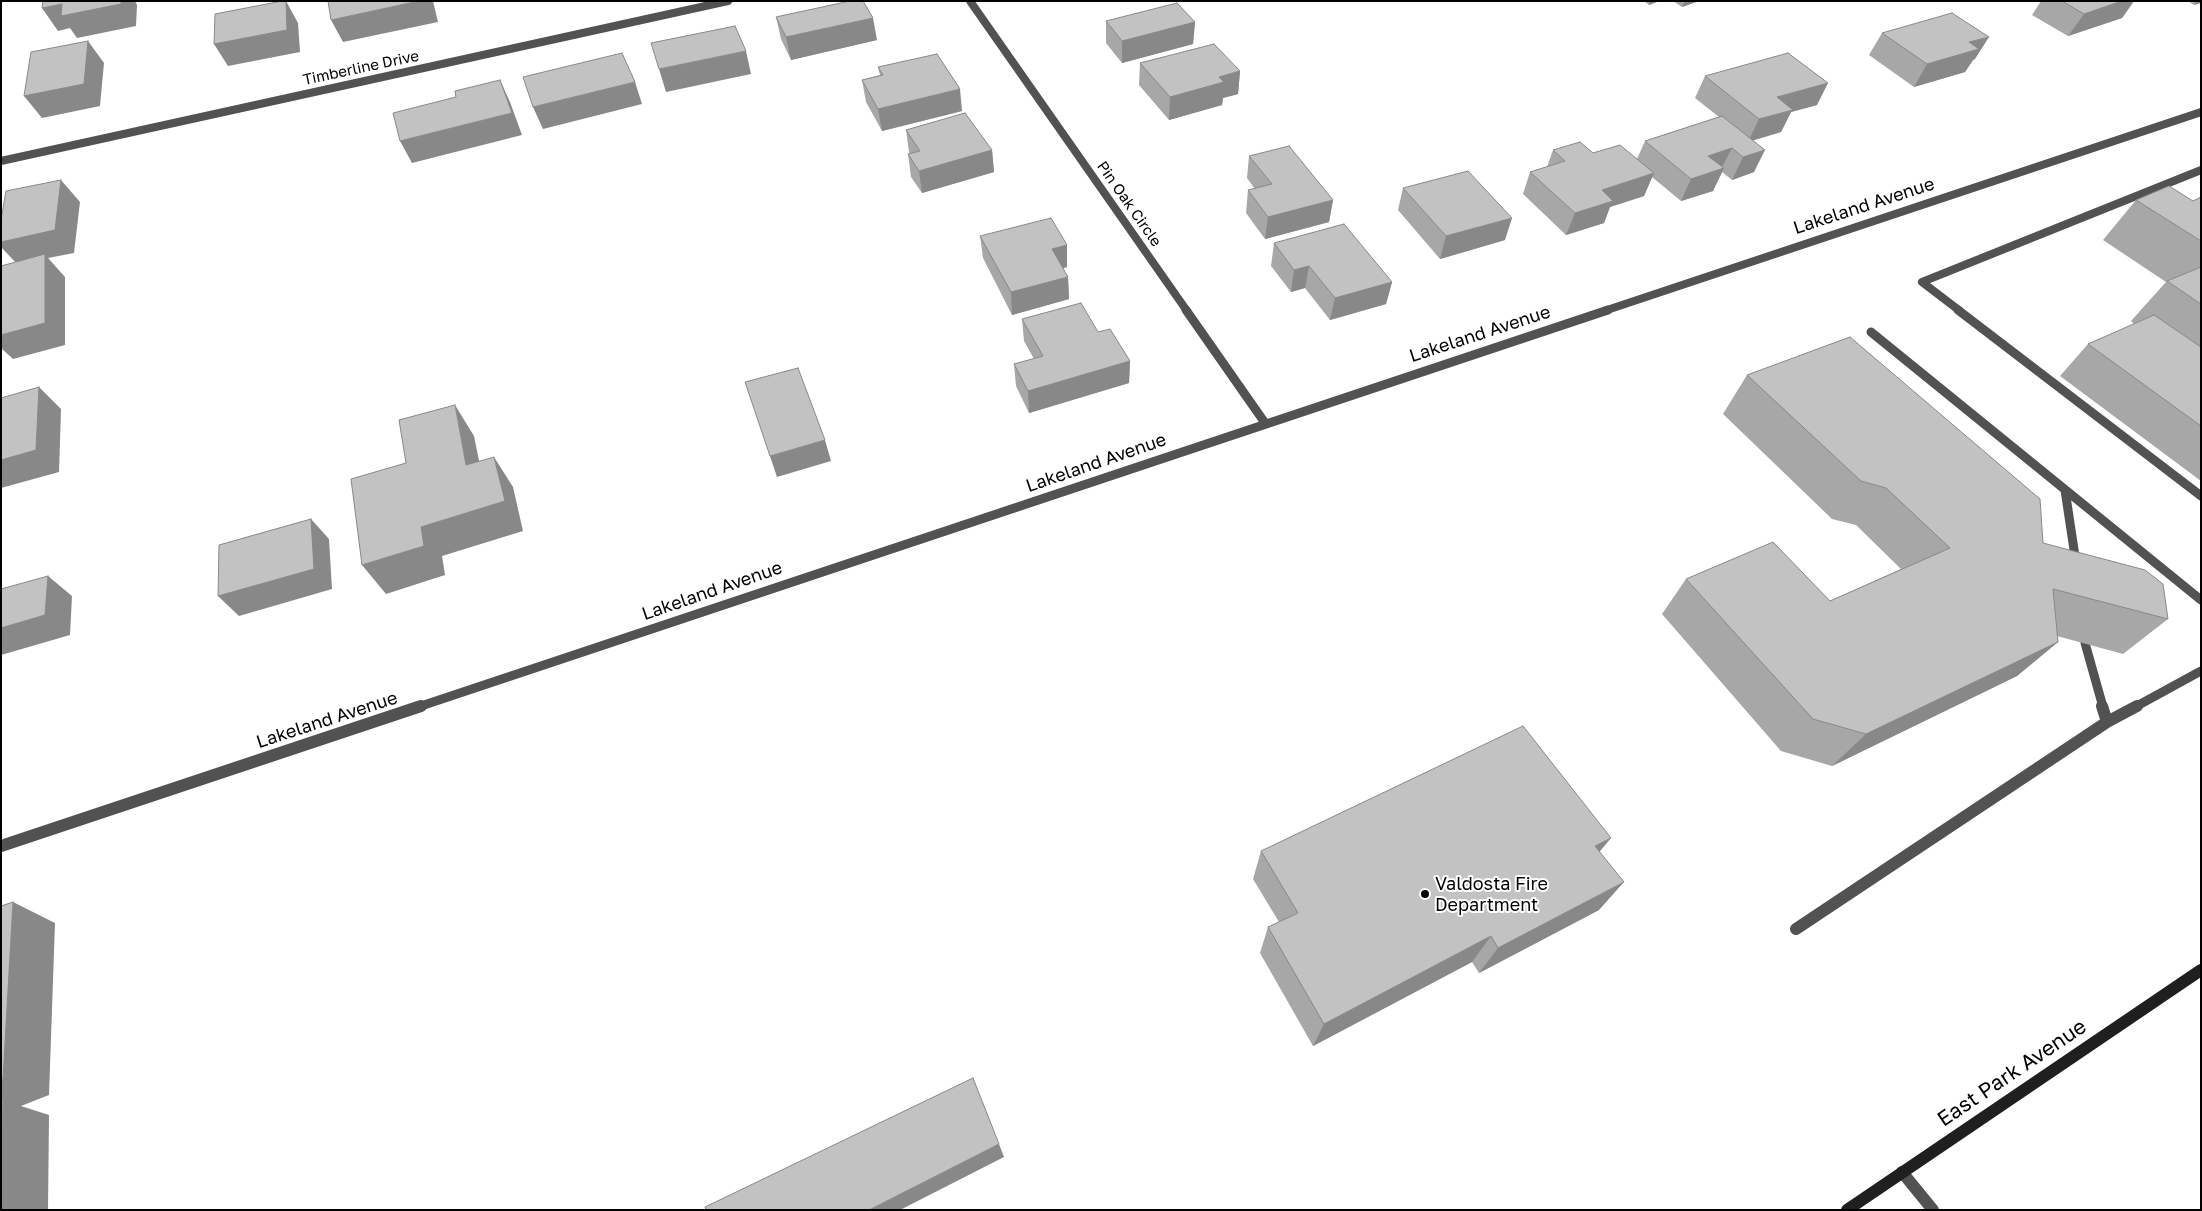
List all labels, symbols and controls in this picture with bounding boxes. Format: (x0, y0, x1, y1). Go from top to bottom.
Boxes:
street label: Timberline Drive (301, 47, 421, 89)
street label: Pin Oak Circle (1093, 158, 1165, 250)
street label: Lakeland Avenue (1791, 173, 1937, 239)
street label: Lakeland Avenue (1407, 301, 1553, 367)
street label: Lakeland Avenue (1023, 429, 1169, 497)
street label: Lakeland Avenue (639, 557, 785, 625)
street label: Lakeland Avenue (254, 687, 400, 753)
place label: Valdosta Fire Department (1435, 873, 1548, 916)
marker: Valdosta Fire Department (1419, 888, 1431, 900)
street label: East Park Avenue (1933, 1014, 2091, 1132)

